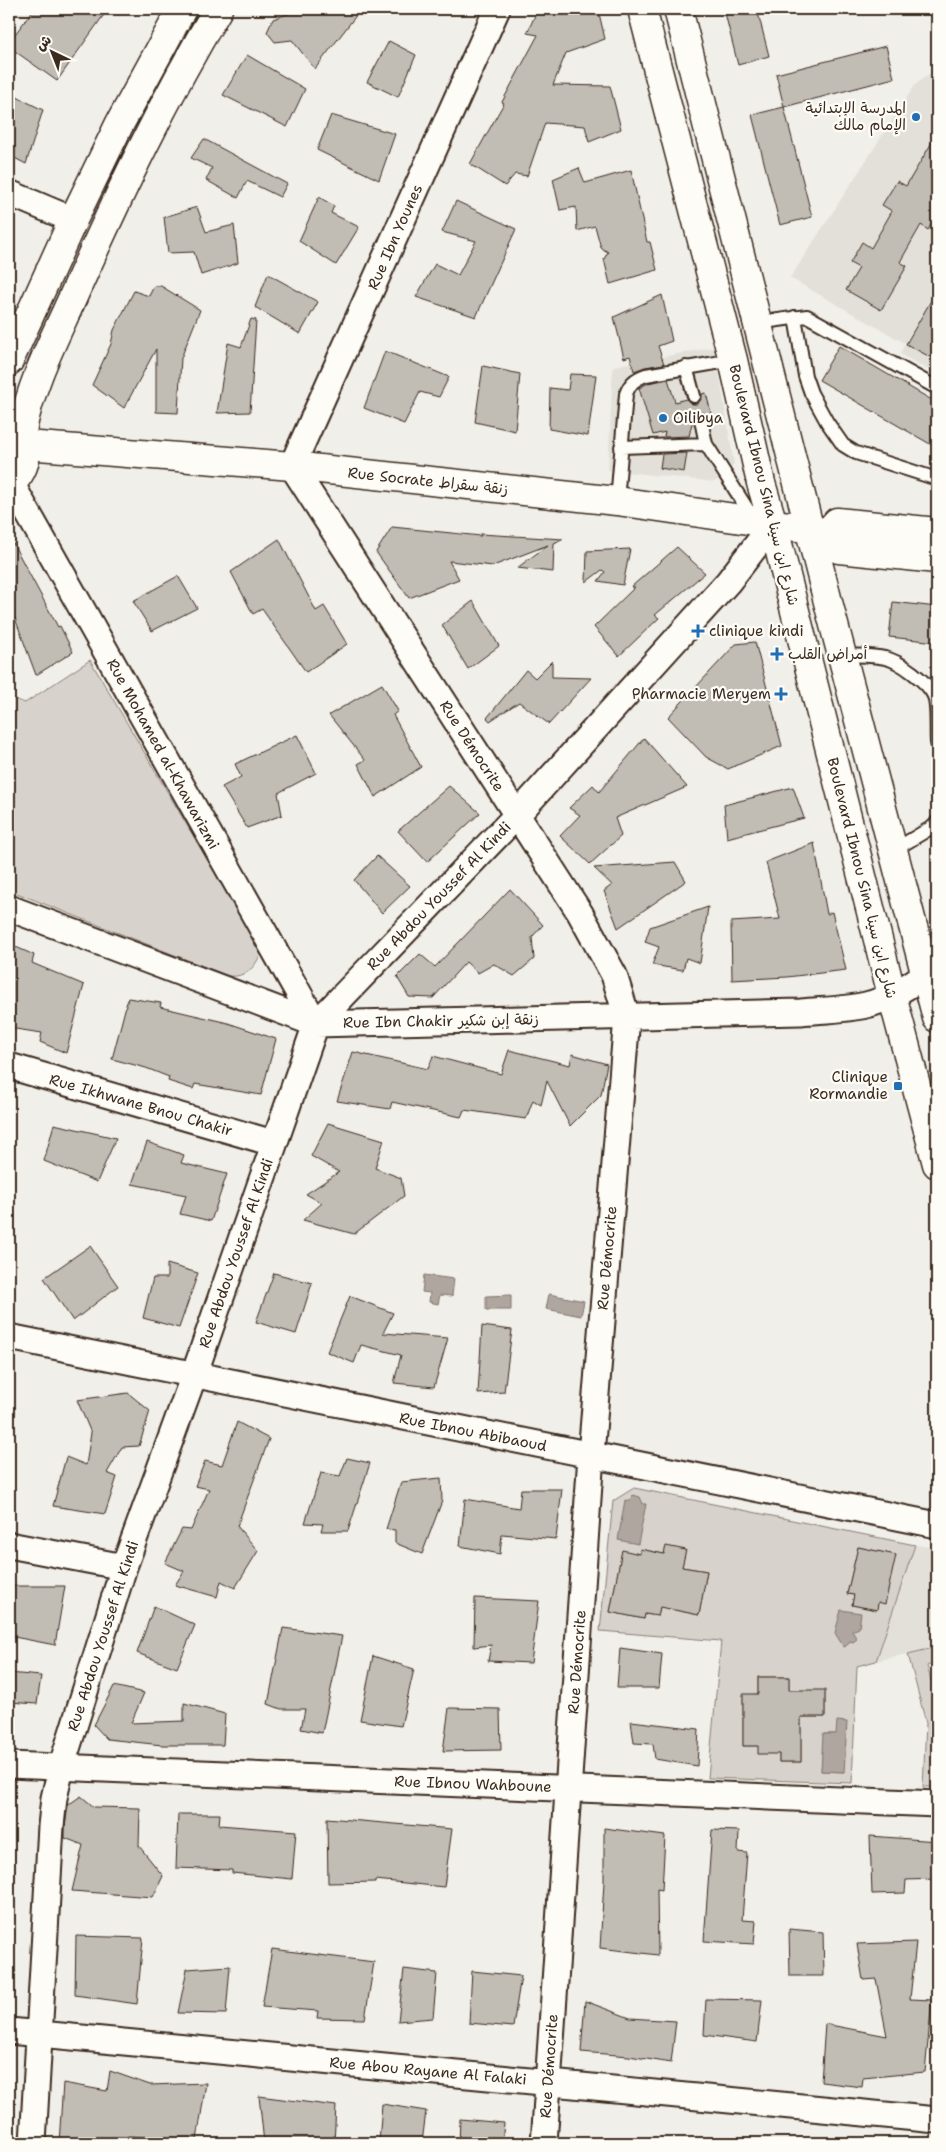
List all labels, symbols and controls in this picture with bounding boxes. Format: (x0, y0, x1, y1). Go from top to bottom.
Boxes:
north arrow (28, 28, 78, 78)
text: ش (31, 31, 55, 54)
place label: المدرسة الإبتدائية الإمام مالك (806, 98, 906, 136)
marker: المدرسة الإبتدائية الإمام مالك (910, 111, 922, 123)
street label: Rue Ibn Younes (363, 181, 427, 293)
street label: Boulevard Ibnou Sina شارع ابن سينا (724, 362, 804, 608)
place label: Oilibya (673, 408, 724, 428)
marker: Oilibya (657, 412, 669, 424)
street label: Rue Socrate زنقة سقراط (347, 463, 509, 499)
place label: clinique kindi (709, 621, 804, 641)
marker: clinique kindi (691, 624, 705, 638)
place label: أمراض القلب (788, 644, 868, 664)
marker: أمراض القلب (770, 647, 784, 661)
street label: Rue Mohamed al-Khawarizmi (102, 655, 224, 853)
place label: Pharmacie Meryem (632, 684, 771, 704)
marker: Pharmacie Meryem (775, 688, 787, 700)
street label: Rue Démocrite (435, 697, 509, 795)
street label: Boulevard Ibnou Sina شارع ابن سينا (822, 755, 902, 1001)
street label: Rue Abdou Youssef Al Kindi (363, 817, 515, 975)
street label: Rue Ibn Chakir زنقة إبن شكير (343, 1009, 539, 1033)
place label: Clinique Rormandie (809, 1067, 888, 1104)
street label: Rue Ikhwane Bnou Chakir (47, 1069, 235, 1141)
marker: Clinique Rormandie (892, 1080, 904, 1092)
street label: Rue Abdou Youssef Al Kindi (194, 1155, 278, 1351)
street label: Rue Démocrite (592, 1205, 622, 1311)
street label: Rue Ibnou Abibaoud (397, 1408, 549, 1456)
street label: Rue Abdou Youssef Al Kindi (63, 1538, 143, 1734)
street label: Rue Démocrite (563, 1609, 591, 1715)
street label: Rue Ibnou Wahboune (394, 1771, 552, 1797)
street label: Rue Démocrite (535, 2013, 563, 2119)
street label: Rue Abou Rayane Al Falaki (328, 2052, 528, 2090)

